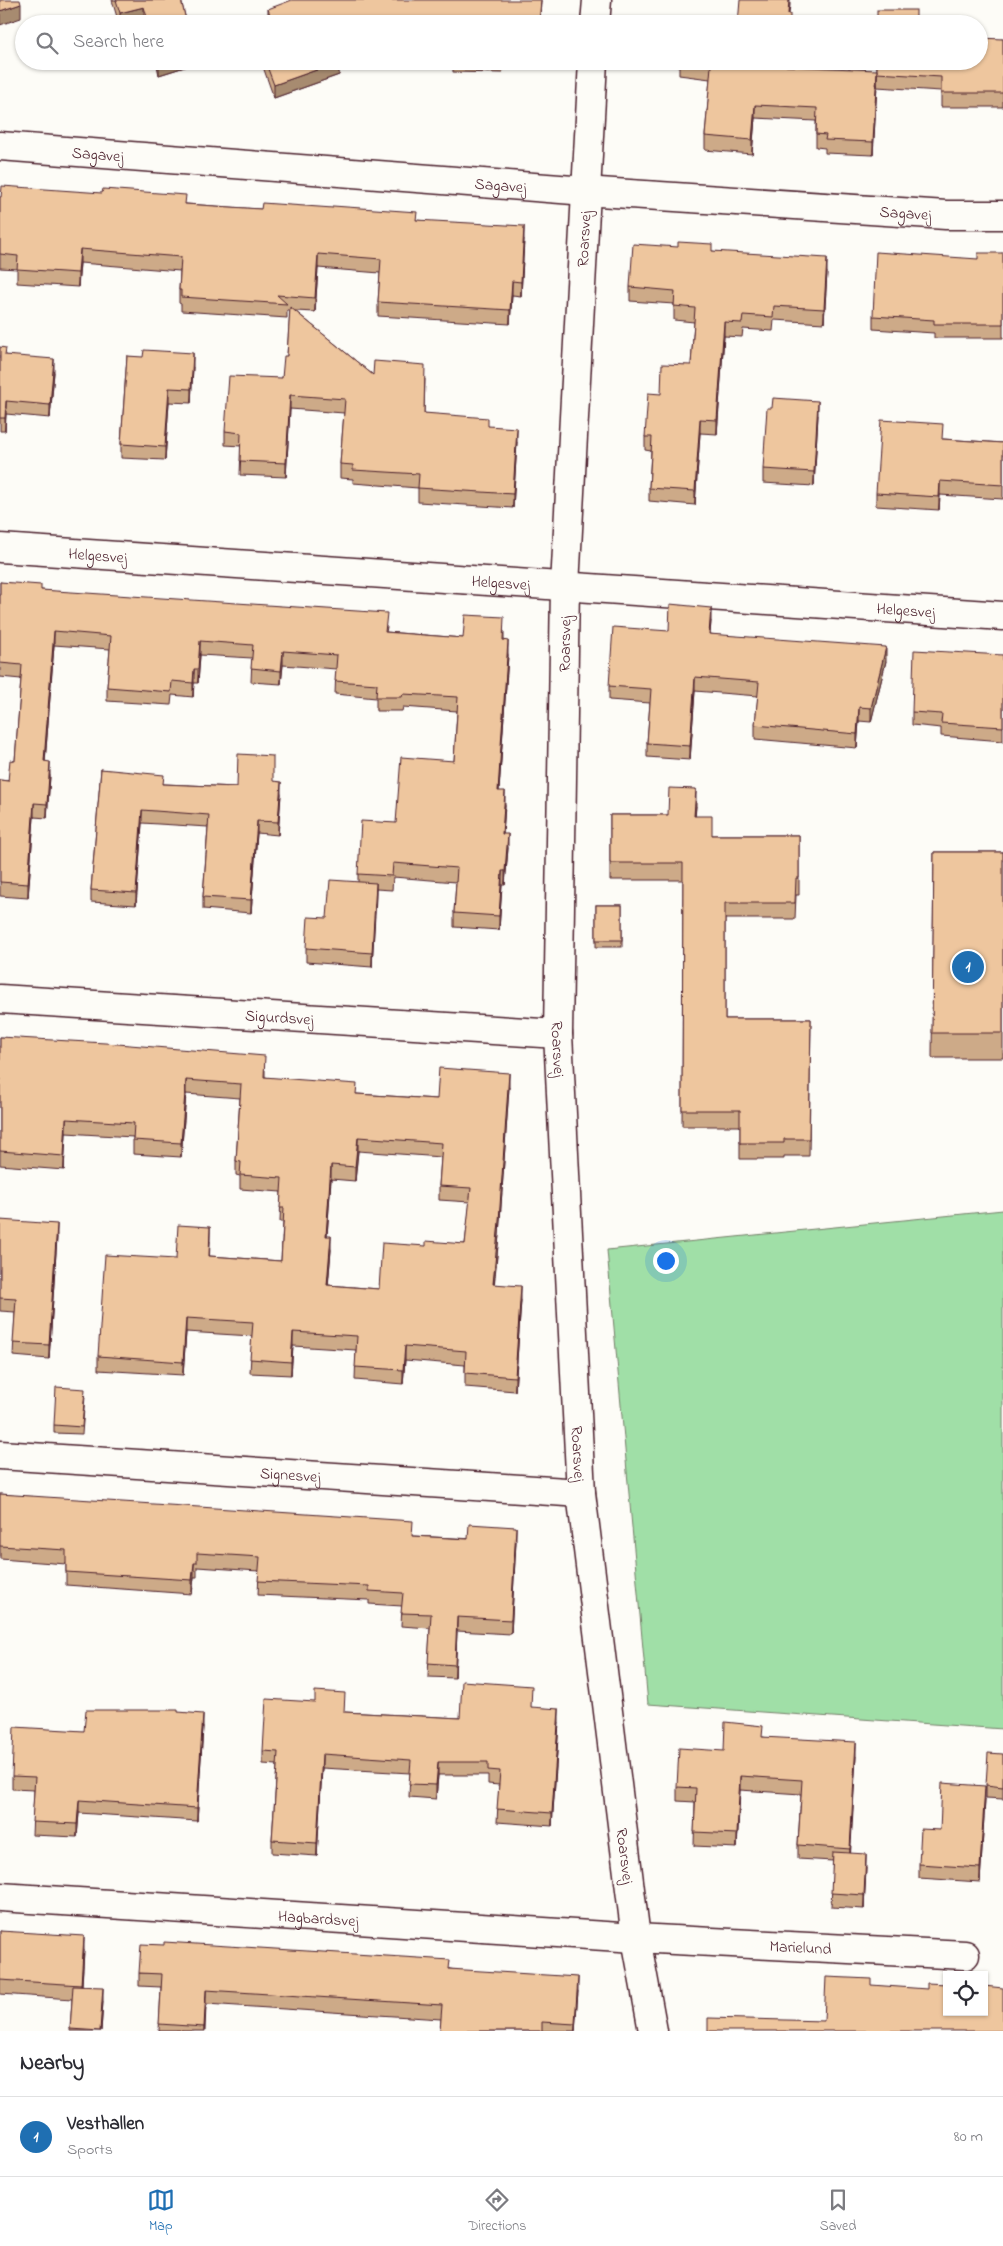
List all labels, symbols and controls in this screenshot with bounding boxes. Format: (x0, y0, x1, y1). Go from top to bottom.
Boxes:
search box (15, 15, 988, 70)
icon: search (33, 29, 61, 57)
text: Search here (73, 29, 164, 56)
street label: Sagavej (71, 142, 125, 170)
street label: Sagavej (474, 172, 528, 200)
street label: Sagavej (879, 201, 933, 228)
street label: Roarsvej (572, 210, 598, 268)
street label: Helgesvej (68, 543, 129, 571)
street label: Helgesvej (471, 570, 532, 598)
street label: Helgesvej (876, 597, 937, 625)
street label: Roarsvej (554, 615, 578, 672)
pin: 1 (952, 948, 984, 986)
street label: Sigurdsvej (244, 1004, 315, 1033)
street label: Roarsvej (544, 1021, 570, 1079)
your location (653, 1248, 679, 1274)
street label: Roarsvej (564, 1425, 590, 1483)
street label: Signesvej (259, 1462, 322, 1490)
street label: Roarsvej (609, 1827, 639, 1886)
street label: Hagbardsvej (277, 1905, 360, 1934)
street label: Marielund (769, 1935, 832, 1962)
map controls (943, 1971, 988, 2016)
button: locate (943, 1971, 988, 2016)
text: Nearby (20, 2049, 84, 2079)
text: Vesthallen (67, 2111, 144, 2138)
text: 1 (33, 2125, 39, 2149)
text: 80 m (954, 2125, 983, 2149)
text: Sports (67, 2138, 113, 2162)
tab: Map (147, 2186, 175, 2237)
tab: Directions (468, 2186, 526, 2237)
tab: Saved (820, 2186, 856, 2237)

